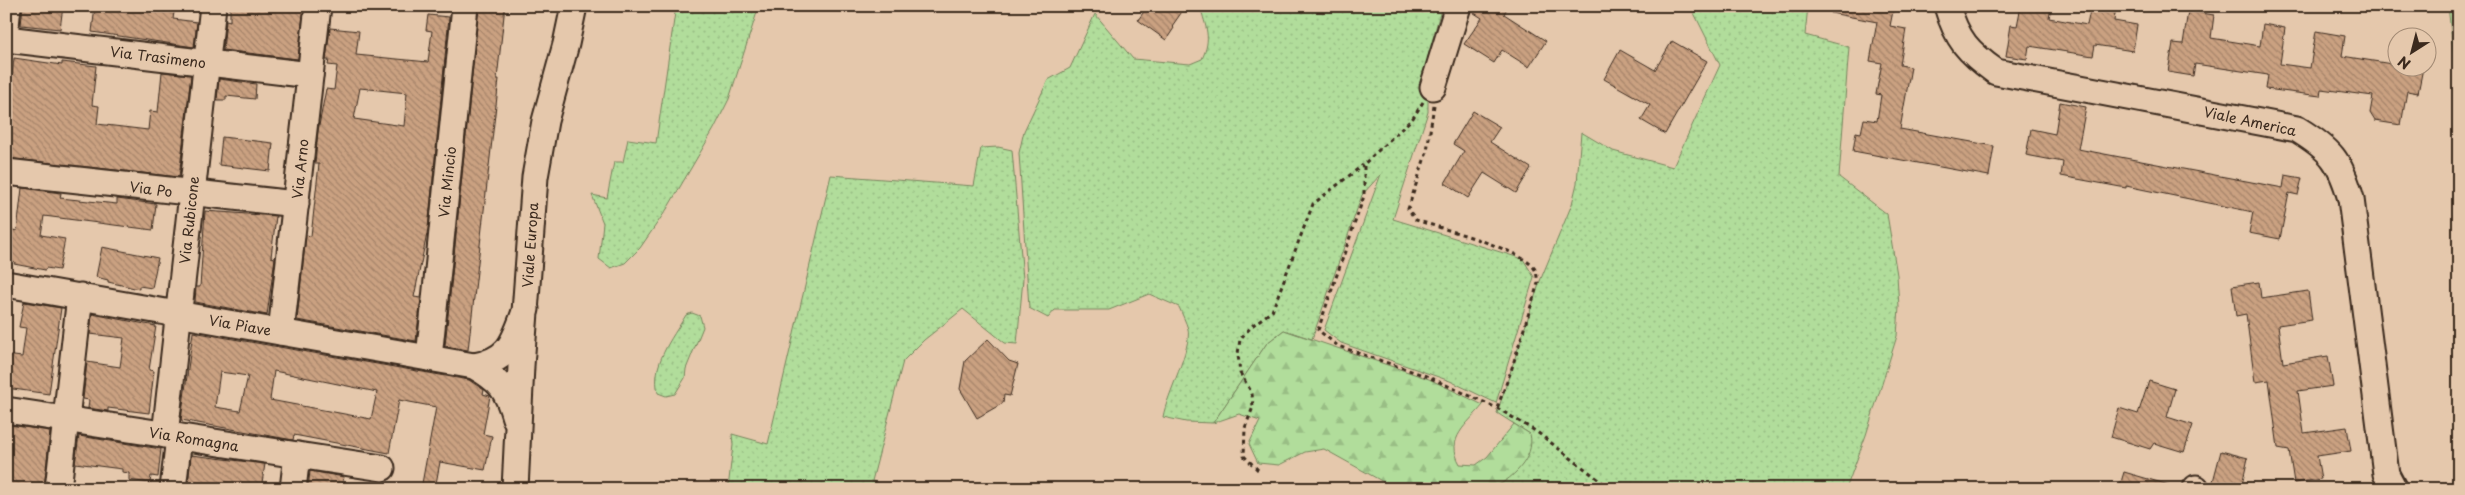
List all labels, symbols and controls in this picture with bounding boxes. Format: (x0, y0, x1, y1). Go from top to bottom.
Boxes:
north arrow (2388, 28, 2438, 78)
street label: Via Trasimeno (109, 41, 207, 73)
text: N (2393, 51, 2415, 75)
street label: Viale America (2202, 101, 2299, 141)
street label: Via Arno (286, 138, 314, 200)
street label: Via Mincio (433, 145, 461, 219)
street label: Via Rubicone (174, 175, 204, 265)
street label: Via Po (128, 176, 174, 202)
street label: Viale Europa (517, 201, 543, 288)
street label: Via Piave (207, 309, 273, 341)
street label: Via Romagna (148, 422, 241, 457)

